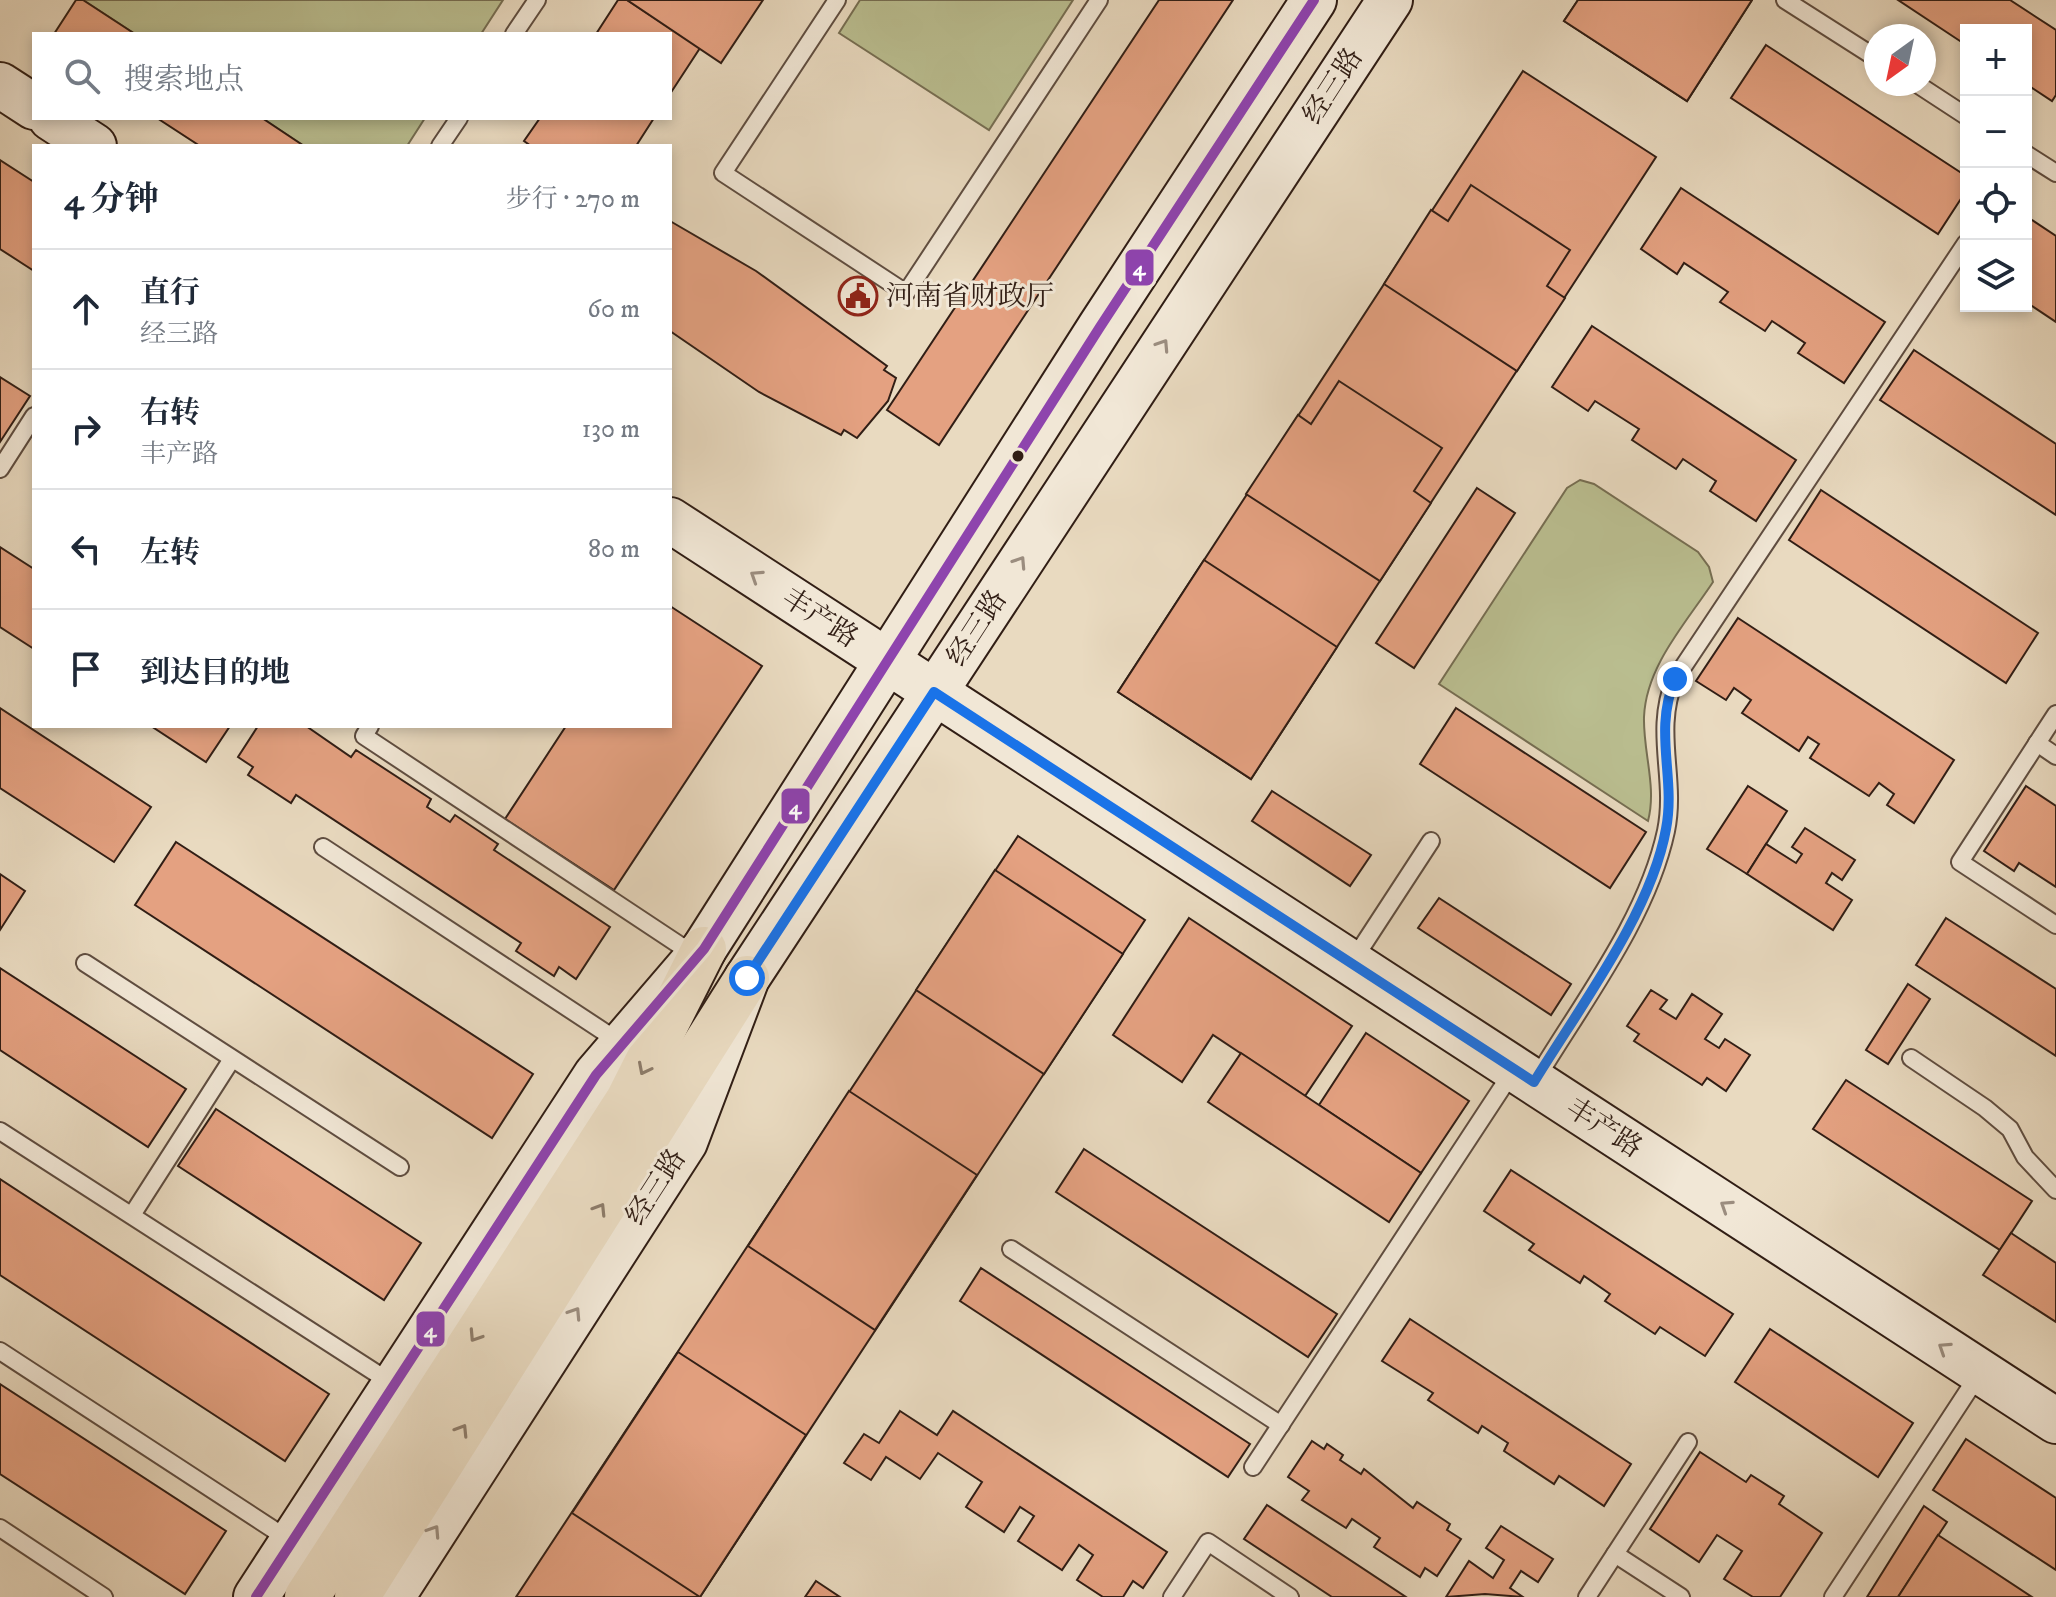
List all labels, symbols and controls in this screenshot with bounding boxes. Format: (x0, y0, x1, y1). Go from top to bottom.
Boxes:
north arrow (1864, 24, 1936, 96)
map controls (1960, 24, 2032, 312)
button: + (1960, 24, 2032, 96)
search box (32, 32, 672, 120)
street label: 经三路 (1295, 41, 1371, 131)
icon: search (60, 54, 104, 98)
text: 搜索地点 (124, 62, 244, 99)
button: − (1960, 96, 2032, 168)
button: locate (1960, 168, 2032, 240)
text: 4 分钟 (64, 179, 159, 221)
text: 步行 · 270 m (506, 183, 640, 216)
button: layers (1960, 240, 2032, 312)
line badge: 4 (1124, 248, 1155, 287)
text: 4 (1133, 255, 1147, 282)
text: 直行 (140, 275, 200, 312)
public building icon: 河南省财政厅 (837, 275, 879, 317)
place label: 河南省财政厅 (886, 279, 1054, 314)
icon: ahead (64, 287, 108, 331)
text: 60 m (587, 293, 640, 326)
text: 经三路 (140, 318, 218, 351)
one-way arrow (1153, 339, 1168, 354)
text: 右转 (140, 395, 200, 432)
icon: right (64, 407, 108, 451)
text: 130 m (582, 413, 640, 446)
text: 丰产路 (140, 438, 218, 471)
unlabelled marker (1010, 448, 1026, 464)
icon: left (64, 527, 108, 571)
text: 80 m (588, 533, 640, 566)
text: 左转 (140, 535, 200, 572)
one-way arrow (1010, 557, 1025, 571)
one-way arrow (750, 571, 765, 586)
street label: 丰产路 (775, 580, 865, 656)
street label: 经三路 (939, 583, 1015, 673)
icon: arrive (64, 647, 108, 691)
text: 到达目的地 (140, 655, 290, 692)
route end (1657, 661, 1693, 697)
line badge: 4 (780, 787, 811, 825)
text: 4 (789, 794, 803, 821)
route start (729, 960, 765, 996)
one-way arrow (638, 1060, 653, 1075)
street label: 丰产路 (1559, 1090, 1649, 1166)
street label: 经三路 (618, 1142, 694, 1232)
one-way arrow (1720, 1201, 1734, 1216)
one-way arrow (591, 1204, 606, 1218)
one-way arrow (566, 1307, 581, 1322)
line badge: 4 (415, 1310, 446, 1348)
text: 4 (424, 1317, 438, 1344)
one-way arrow (470, 1327, 485, 1342)
one-way arrow (1938, 1342, 1952, 1357)
one-way arrow (452, 1424, 468, 1439)
one-way arrow (425, 1526, 440, 1540)

